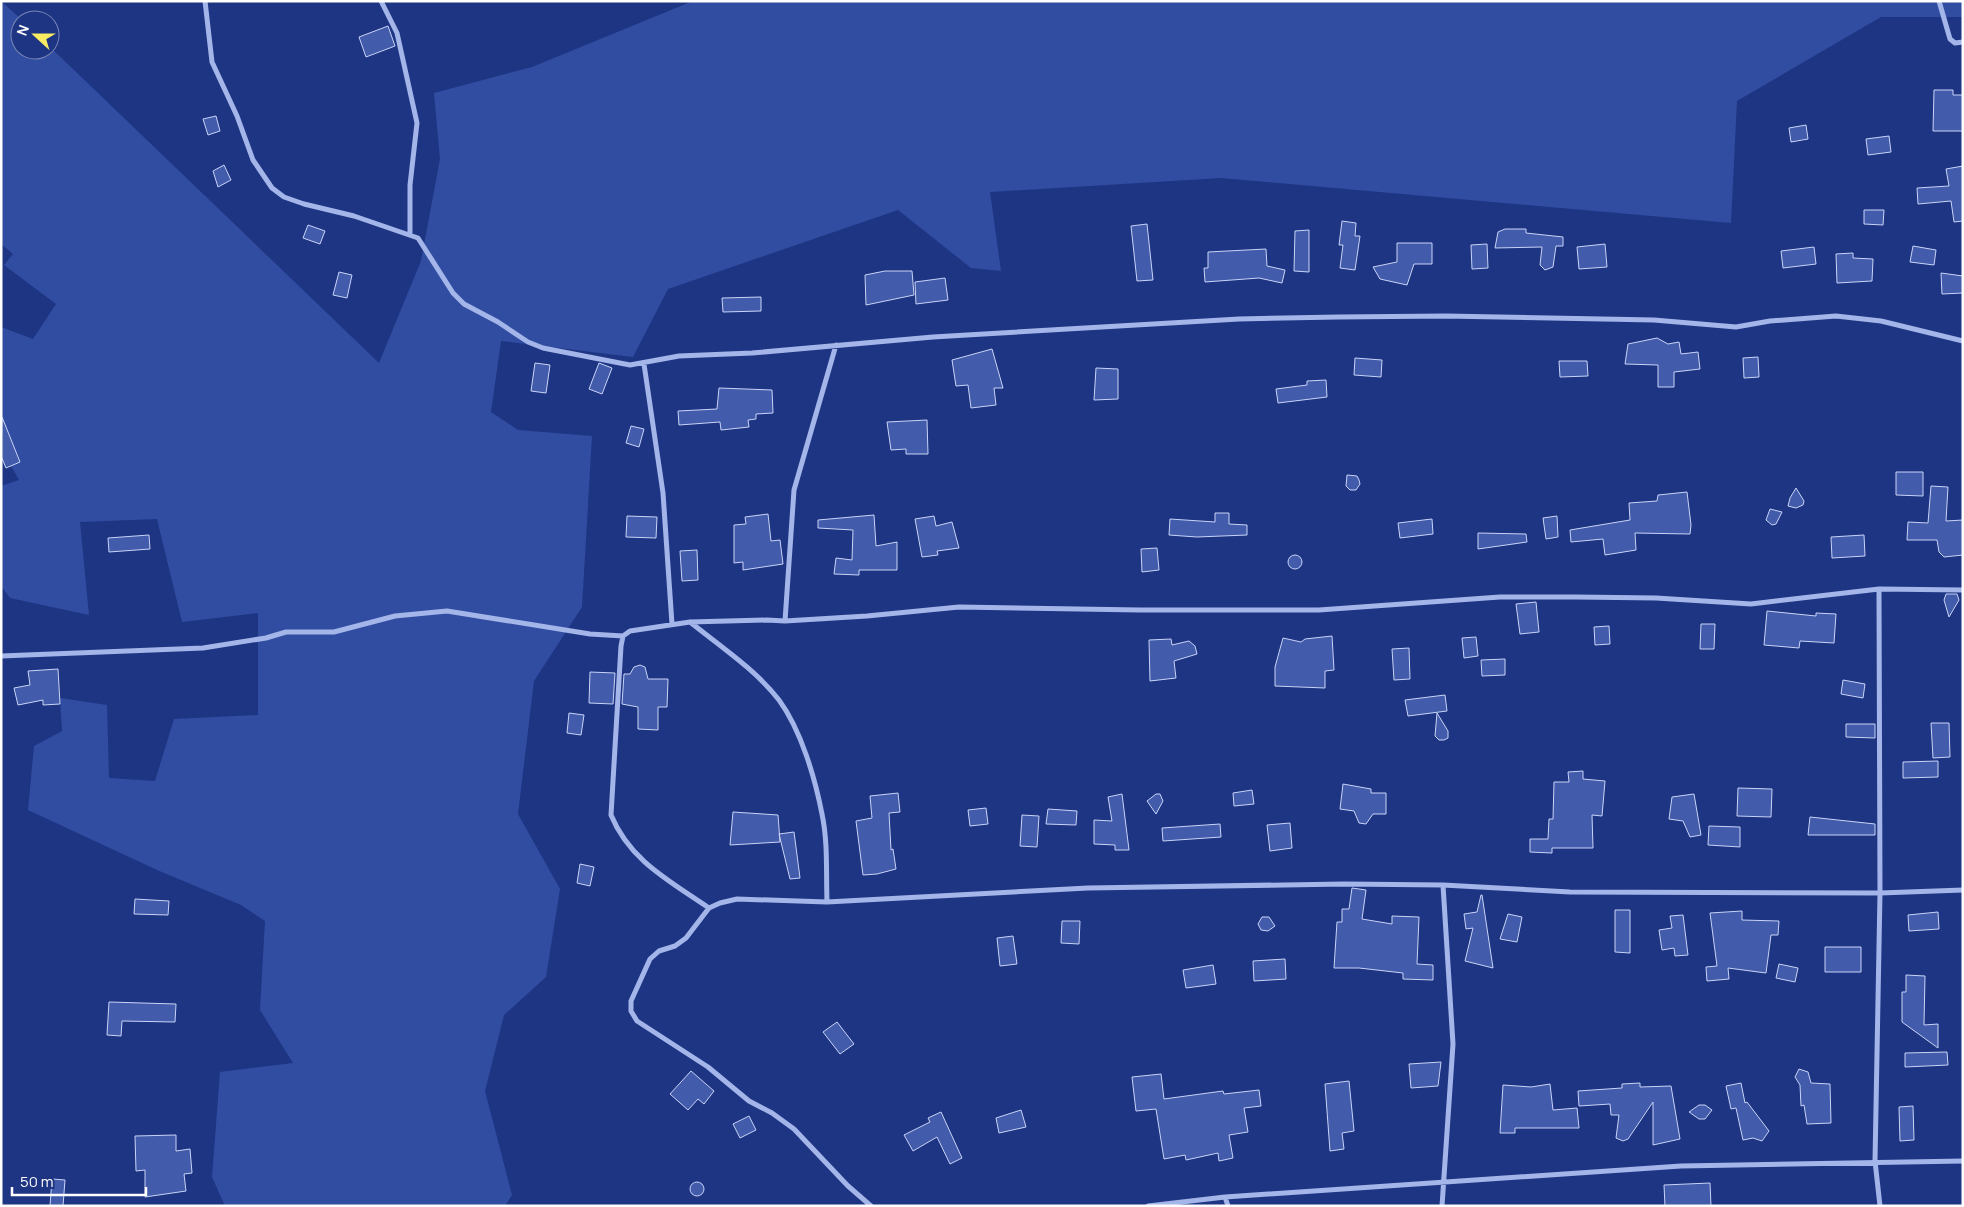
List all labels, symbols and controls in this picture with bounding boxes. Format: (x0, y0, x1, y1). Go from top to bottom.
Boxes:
north arrow (10, 10, 60, 60)
text: N (12, 22, 33, 38)
scale bar (12, 1164, 146, 1196)
text: 50 m (20, 1171, 54, 1192)

